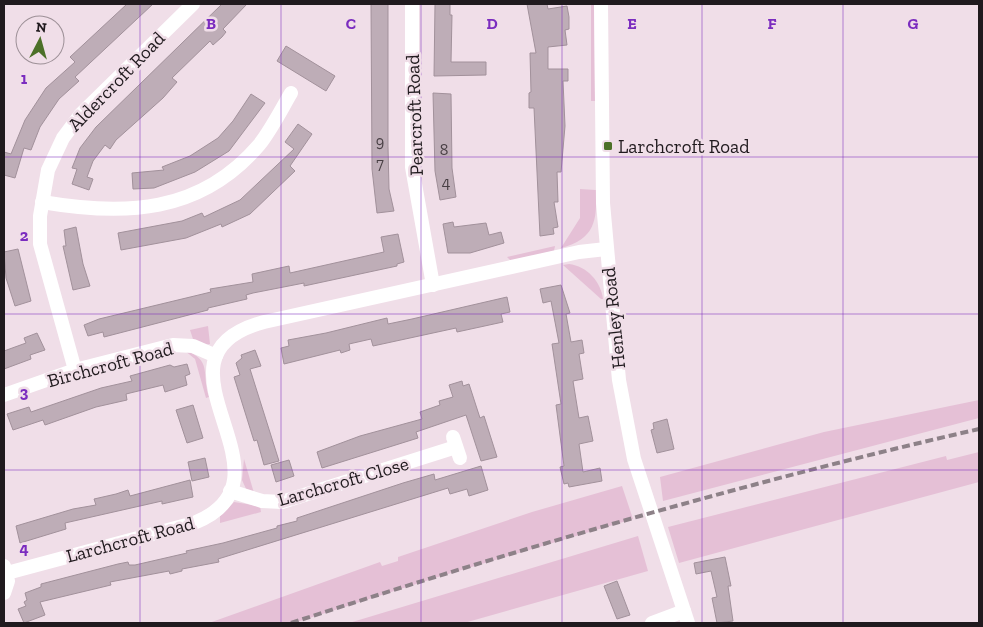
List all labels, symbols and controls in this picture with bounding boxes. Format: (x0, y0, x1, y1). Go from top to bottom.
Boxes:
text: B (206, 14, 216, 33)
text: C (346, 14, 356, 33)
text: D (486, 14, 498, 33)
text: E (627, 14, 637, 33)
text: F (767, 14, 777, 33)
text: G (908, 14, 919, 33)
north arrow (15, 15, 65, 65)
text: N (35, 19, 48, 37)
street label: Aldercroft Road (63, 26, 170, 136)
street label: Pearcroft Road (401, 53, 428, 176)
text: 1 (21, 69, 28, 88)
house number: 9 (376, 132, 384, 151)
place label: Larchcroft Road (618, 135, 750, 158)
house number: 8 (440, 140, 448, 159)
marker: Larchcroft Road (602, 140, 614, 152)
house number: 7 (376, 154, 384, 173)
house number: 4 (442, 173, 451, 192)
text: 2 (20, 226, 29, 245)
street label: Henley Road (597, 266, 630, 370)
street label: Birchcroft Road (45, 337, 176, 392)
text: 3 (20, 383, 29, 402)
street label: Larchcroft Close (275, 452, 411, 511)
street label: Larchcroft Road (64, 511, 197, 568)
text: 4 (19, 539, 29, 558)

